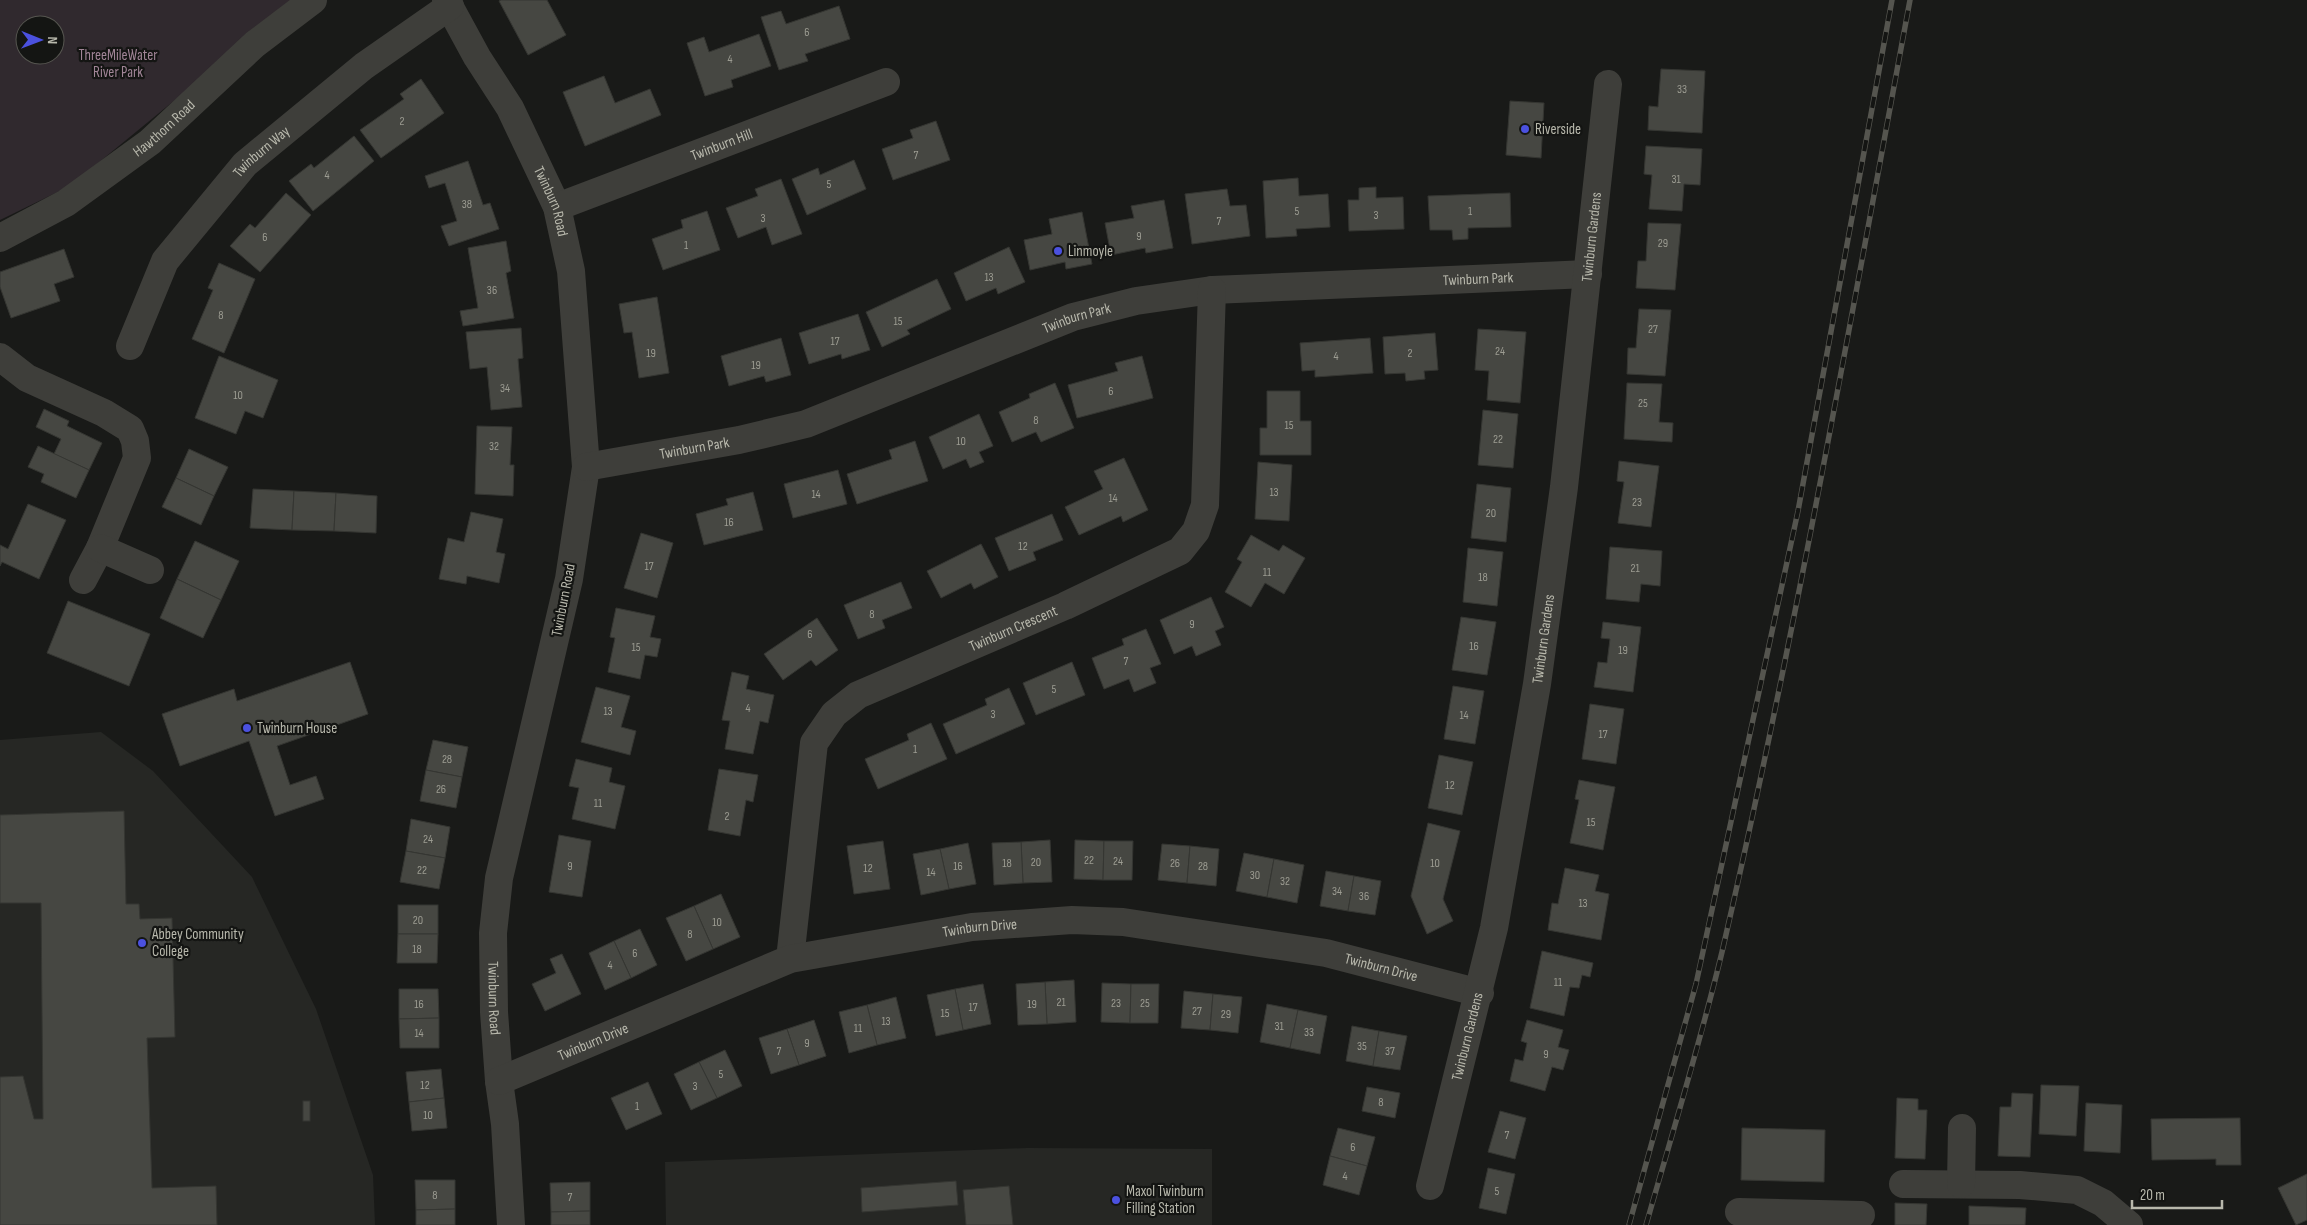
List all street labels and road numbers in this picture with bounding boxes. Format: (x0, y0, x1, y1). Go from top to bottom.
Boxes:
street label: Hawthorn Road (129, 96, 199, 161)
street label: Twinburn Way (229, 122, 294, 181)
street label: Twinburn Hill (688, 125, 755, 165)
street label: Twinburn Road (529, 163, 572, 238)
street label: Twinburn Gardens (1577, 191, 1606, 283)
street label: Twinburn Park (1442, 268, 1514, 290)
street label: Twinburn Park (1040, 299, 1113, 338)
street label: Twinburn Park (658, 433, 731, 464)
street label: Twinburn Road (547, 562, 580, 638)
street label: Twinburn Gardens (1528, 593, 1559, 685)
street label: Twinburn Crescent (966, 601, 1061, 656)
street label: Twinburn Drive (941, 915, 1018, 942)
street label: Twinburn Drive (1342, 949, 1420, 986)
street label: Twinburn Road (483, 961, 505, 1036)
street label: Twinburn Gardens (1447, 991, 1488, 1083)
street label: Twinburn Drive (555, 1019, 631, 1065)

